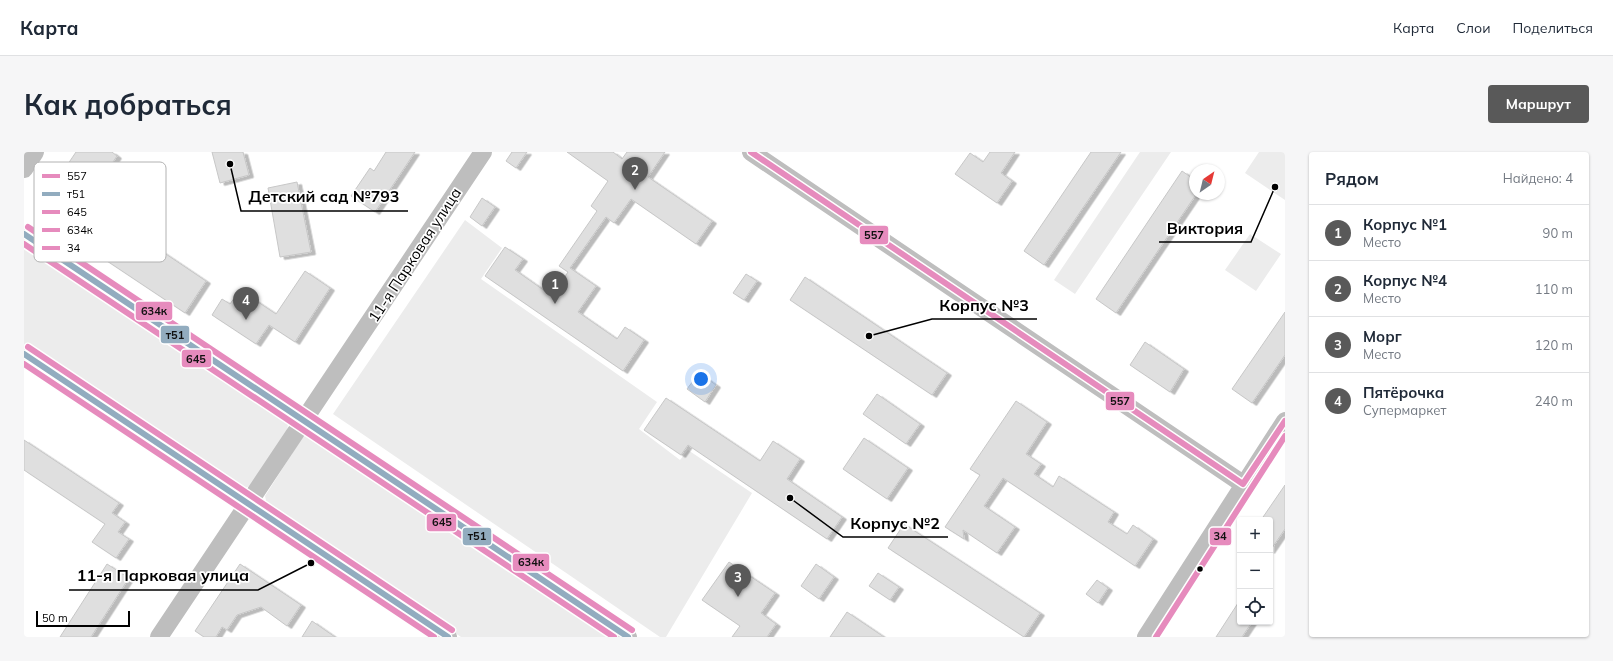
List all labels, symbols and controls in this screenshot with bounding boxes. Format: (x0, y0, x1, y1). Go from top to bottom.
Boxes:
text: Карта (20, 16, 78, 40)
text: Карта (1393, 19, 1434, 37)
text: Слои (1456, 19, 1491, 37)
text: Поделиться (1513, 19, 1593, 37)
button: Маршрут (1488, 85, 1589, 123)
text: Как добраться (24, 87, 232, 122)
pin: 2 (622, 157, 648, 190)
legend (34, 162, 166, 262)
north arrow (1189, 164, 1225, 200)
text: Рядом (1325, 168, 1379, 189)
text: 557 (67, 169, 87, 183)
text: Найдено: 4 (1503, 170, 1573, 186)
callout: Детский сад №793 (241, 183, 408, 211)
street label: 11-я Парковая улица (364, 184, 465, 326)
text: Детский сад №793 (249, 186, 399, 206)
text: т51 (67, 187, 85, 201)
text: 645 (67, 205, 87, 219)
callout: Виктория (1159, 214, 1251, 242)
text: Корпус №1 (1363, 215, 1447, 234)
text: Виктория (1167, 218, 1243, 238)
text: 634к (67, 223, 93, 237)
line badge: 557 (859, 225, 889, 245)
text: 1 (1334, 225, 1342, 241)
text: 90 m (1543, 225, 1573, 241)
text: 557 (864, 228, 884, 242)
text: Место (1363, 234, 1401, 250)
text: 34 (67, 241, 81, 255)
pin: 1 (542, 271, 568, 304)
text: Корпус №4 (1363, 271, 1447, 290)
text: 2 (1334, 281, 1342, 297)
text: 110 m (1535, 281, 1573, 297)
pin: 4 (233, 287, 259, 320)
text: Место (1363, 290, 1401, 306)
callout: Корпус №3 (932, 291, 1037, 319)
text: Корпус №3 (939, 295, 1029, 315)
line badge: 634к (135, 301, 173, 321)
text: 634к (141, 304, 168, 318)
line badge: т51 (160, 325, 190, 344)
text: Морг (1363, 327, 1402, 346)
text: т51 (166, 328, 185, 342)
text: 3 (1334, 337, 1342, 353)
text: 120 m (1535, 337, 1573, 353)
text: Место (1363, 346, 1401, 362)
line badge: 645 (181, 349, 212, 368)
text: 645 (186, 352, 206, 366)
your location (691, 369, 711, 389)
text: Пятёрочка (1363, 383, 1444, 402)
line badge: 557 (1105, 391, 1135, 411)
text: 4 (1334, 393, 1342, 409)
text: 240 m (1535, 393, 1573, 409)
text: 557 (1110, 394, 1130, 408)
text: Супермаркет (1363, 402, 1446, 418)
callout: Корпус №2 (843, 509, 948, 537)
line badge: 645 (426, 513, 457, 532)
text: Корпус №2 (850, 513, 940, 533)
text: 645 (432, 515, 452, 529)
map controls (1237, 517, 1273, 625)
button: + (1237, 517, 1273, 553)
line badge: т51 (462, 527, 492, 546)
line badge: 34 (1209, 527, 1232, 546)
text: т51 (468, 529, 487, 543)
text: 34 (1213, 529, 1227, 543)
line badge: 634к (512, 553, 550, 572)
button: − (1237, 553, 1273, 589)
text: 634к (518, 555, 545, 569)
callout: 11-я Парковая улица (69, 562, 258, 590)
pin: 3 (725, 564, 751, 597)
unlabelled marker (1195, 564, 1205, 574)
text: 11-я Парковая улица (77, 565, 249, 585)
button: locate (1237, 589, 1273, 625)
scale bar (36, 609, 130, 628)
text: 50 m (42, 611, 68, 625)

